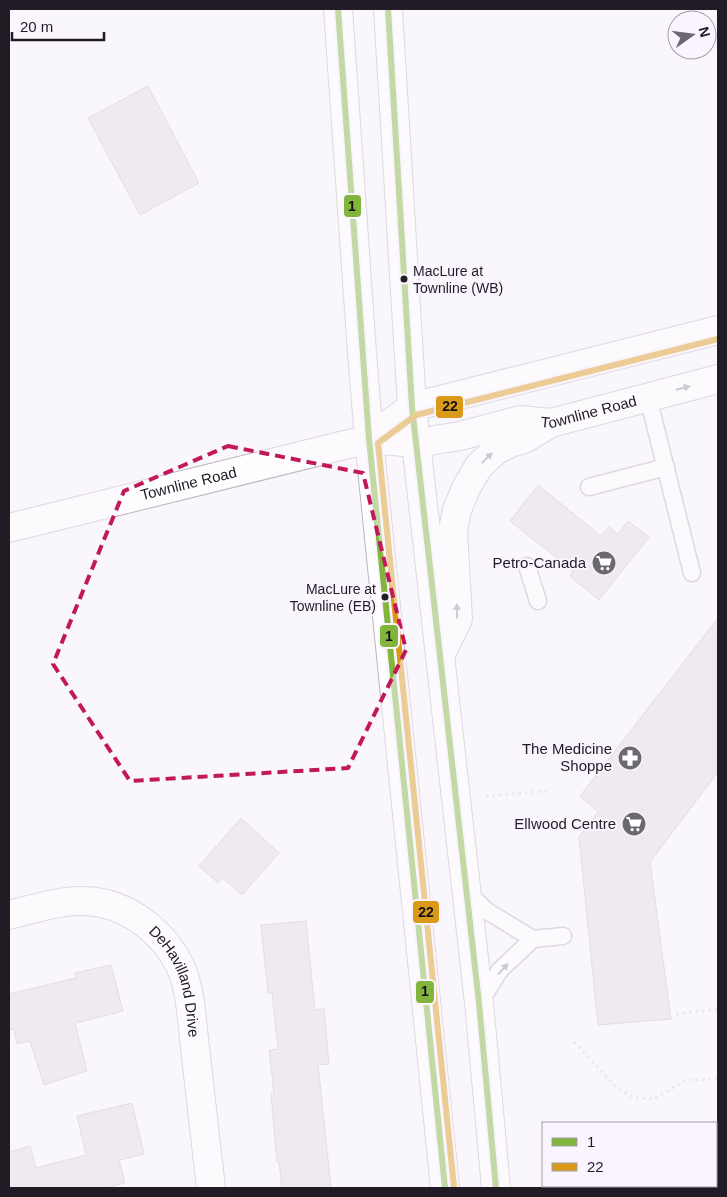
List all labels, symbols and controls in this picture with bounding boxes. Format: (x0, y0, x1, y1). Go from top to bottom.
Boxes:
scale bar (12, 10, 105, 42)
north arrow (667, 10, 717, 60)
text: 20 m (20, 18, 53, 35)
text: N (696, 25, 714, 39)
line badge: 1 (343, 194, 362, 218)
text: 1 (348, 198, 356, 214)
place label: MacLure at Townline (WB) (413, 263, 503, 296)
marker: MacLure at Townline (WB) (399, 274, 409, 284)
one-way arrow (676, 384, 691, 392)
street label: Townline Road (540, 392, 638, 431)
line badge: 22 (435, 395, 464, 419)
text: 22 (442, 398, 458, 414)
one-way arrow (481, 452, 493, 464)
street label: Townline Road (139, 463, 238, 503)
supermarket icon: Petro-Canada (591, 550, 617, 576)
place label: Petro-Canada (493, 554, 587, 571)
place label: MacLure at Townline (EB) (290, 581, 376, 614)
marker: MacLure at Townline (EB) (380, 592, 390, 602)
one-way arrow (453, 603, 461, 619)
line badge: 1 (379, 624, 399, 648)
text: 1 (385, 628, 393, 644)
place label: The Medicine Shoppe (522, 740, 612, 774)
pharmacy icon: The Medicine Shoppe (617, 745, 643, 771)
supermarket icon: Ellwood Centre (621, 811, 647, 837)
place label: Ellwood Centre (514, 815, 616, 832)
line badge: 22 (412, 900, 440, 924)
text: 22 (418, 904, 434, 920)
street label: DeHavilland Drive (146, 922, 203, 1038)
one-way arrow (497, 962, 508, 975)
line badge: 1 (415, 980, 435, 1004)
text: 1 (421, 983, 429, 999)
legend (542, 1122, 717, 1187)
text: 1 (587, 1133, 595, 1150)
text: 22 (587, 1158, 604, 1175)

